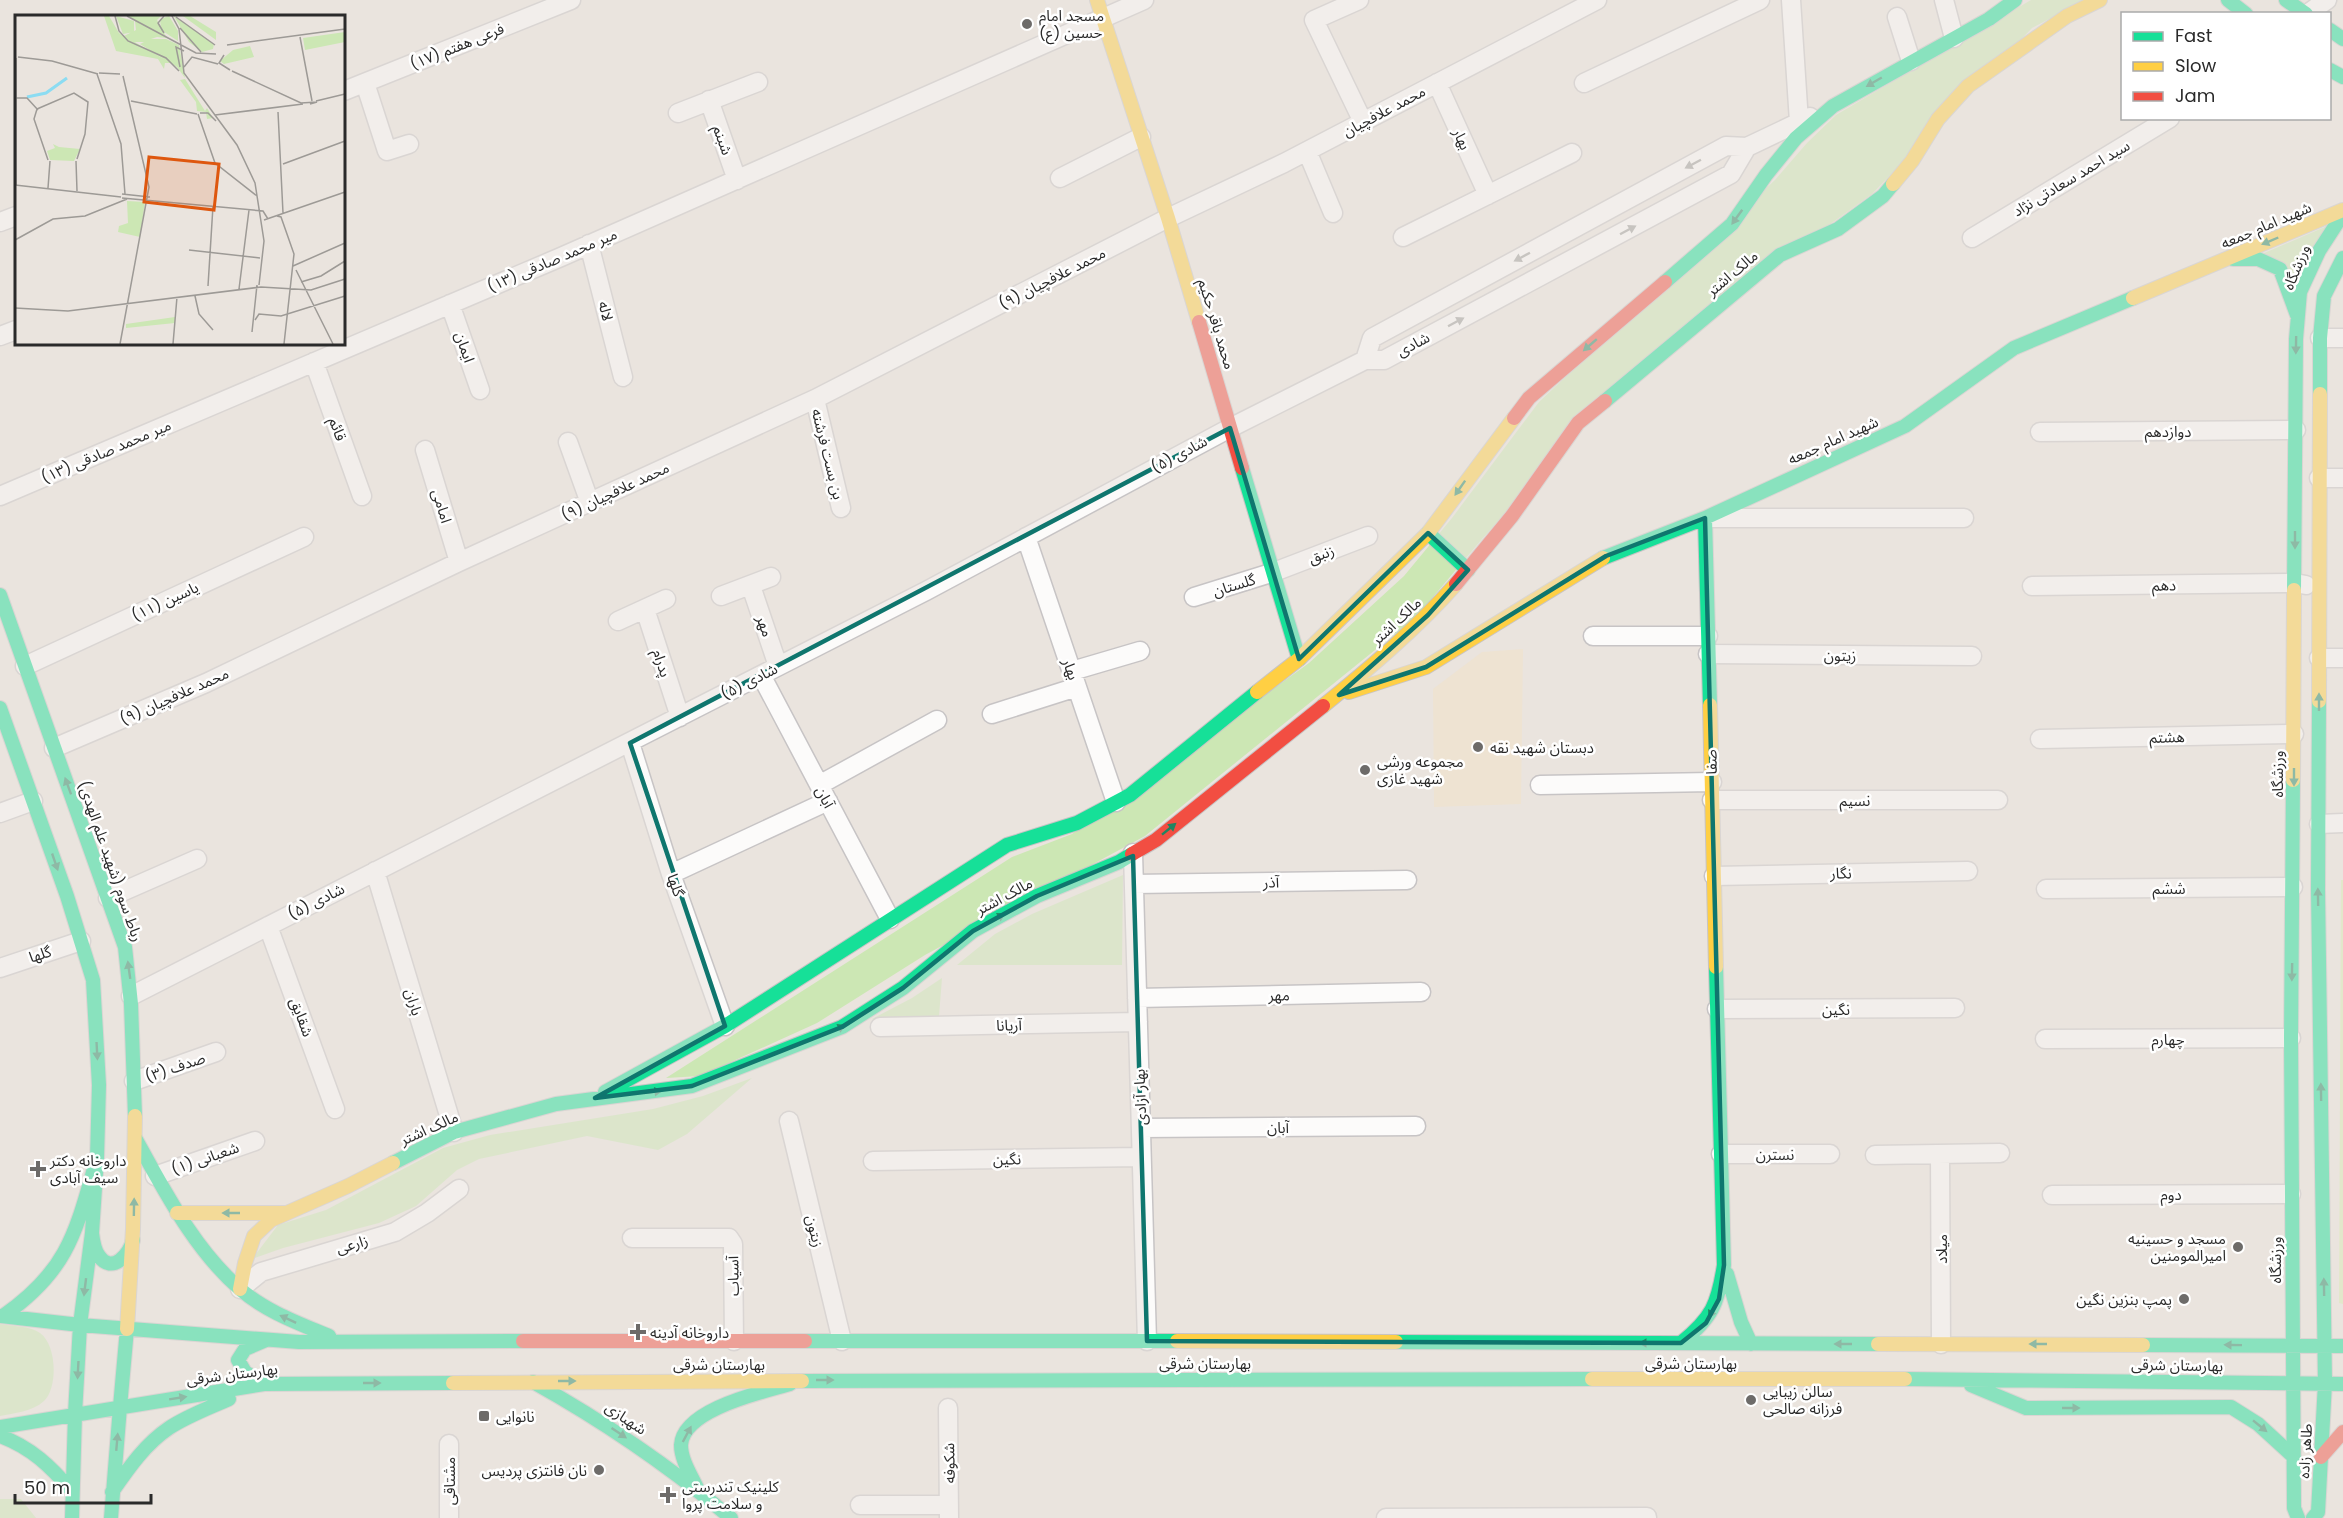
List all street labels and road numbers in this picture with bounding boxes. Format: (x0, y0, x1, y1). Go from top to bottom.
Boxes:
street label: فرعی هفتم (۱۷) (407, 17, 508, 75)
street label: محمد علافچیان (1339, 80, 1429, 142)
street label: شبنم (707, 122, 738, 158)
street label: بهار (1448, 124, 1476, 153)
street label: سید احمد سعادتی نژاد (2008, 135, 2134, 221)
street label: شهید امام جمعه (2217, 196, 2315, 254)
street label: میر محمد صادقی (۱۳) (484, 223, 620, 297)
street label: ورزشگاه (2277, 241, 2315, 293)
street label: محمد علافچیان (۹) (995, 242, 1109, 314)
street label: مالک اشتر (1701, 245, 1762, 301)
street label: محمد باقر حکیم (1192, 276, 1241, 372)
street label: لاله (593, 299, 619, 323)
street label: شادی (1393, 326, 1433, 361)
street label: ایمان (450, 329, 480, 365)
street label: بن بست فرشته (807, 406, 849, 502)
street label: شهید امام جمعه (1785, 411, 1882, 470)
street label: میر محمد صادقی (۱۳) (38, 414, 174, 488)
street label: قائم (323, 414, 352, 444)
street label: دوازدهم (2145, 421, 2191, 443)
street label: شادی (۵) (1147, 430, 1211, 478)
street label: محمد علافچیان (۹) (557, 457, 673, 525)
street label: امامی (427, 486, 457, 526)
street label: زنبق (1305, 539, 1337, 569)
street label: گلستان (1210, 568, 1259, 601)
street label: دهم (2152, 574, 2176, 597)
street label: یاسین (۱۱) (128, 576, 202, 626)
street label: مالک اشتر (1366, 592, 1426, 650)
street label: مهر (751, 612, 778, 640)
street label: زیتون (1824, 645, 1856, 666)
street label: پدرام (647, 646, 676, 680)
street label: بهار (1057, 654, 1084, 683)
street label: شادی (۵) (717, 658, 781, 704)
street label: محمد علافچیان (۹) (116, 663, 232, 729)
street label: هشتم (2149, 726, 2185, 749)
street label: صفا (1700, 749, 1722, 775)
street label: ورزشگاه (2267, 750, 2288, 798)
street label: رباط سوم (شهید علم الهدی) (73, 778, 148, 945)
street label: آبان (811, 782, 840, 812)
street label: نسیم (1840, 790, 1870, 812)
street label: نگار (1829, 862, 1852, 884)
street label: گلها (662, 871, 690, 900)
street label: آذر (1262, 871, 1280, 893)
street label: مالک اشتر (971, 872, 1036, 920)
street label: شادی (۵) (284, 878, 348, 924)
street label: ششم (2153, 878, 2186, 900)
street label: گلها (26, 940, 55, 967)
street label: مهر (1267, 984, 1290, 1006)
street label: باران (400, 986, 428, 1018)
street label: شقایق (285, 995, 319, 1040)
street label: نگین (1822, 999, 1850, 1020)
street label: آریانا (996, 1014, 1023, 1036)
street label: چهارم (2152, 1029, 2185, 1051)
street label: صدف (۳) (142, 1047, 208, 1087)
street label: بهار آزادی (1129, 1069, 1151, 1125)
street label: مالک اشتر (396, 1106, 461, 1151)
street label: آبان (1267, 1117, 1290, 1138)
street label: شعبانی (۱) (168, 1137, 242, 1179)
street label: نسترن (1756, 1144, 1794, 1165)
street label: نگین (993, 1148, 1021, 1170)
street label: دوم (2160, 1184, 2182, 1206)
street label: زیتون (801, 1213, 829, 1249)
street label: زارعی (334, 1229, 370, 1259)
street label: میلاد (1931, 1234, 1952, 1264)
street label: ورزشگاه (2265, 1236, 2286, 1284)
street label: آسیاب (722, 1255, 744, 1296)
street label: بهارستان شرقی (1159, 1353, 1251, 1374)
street label: بهارستان شرقی (1645, 1353, 1737, 1374)
street label: بهارستان شرقی (673, 1354, 765, 1375)
street label: بهارستان شرقی (2131, 1354, 2223, 1376)
street label: بهارستان شرقی (185, 1358, 279, 1390)
street label: شهبازی (601, 1396, 651, 1440)
street label: طاهر زاده (2293, 1423, 2317, 1479)
street label: شکوفه (938, 1442, 960, 1483)
street label: مشتاقی (439, 1457, 460, 1505)

